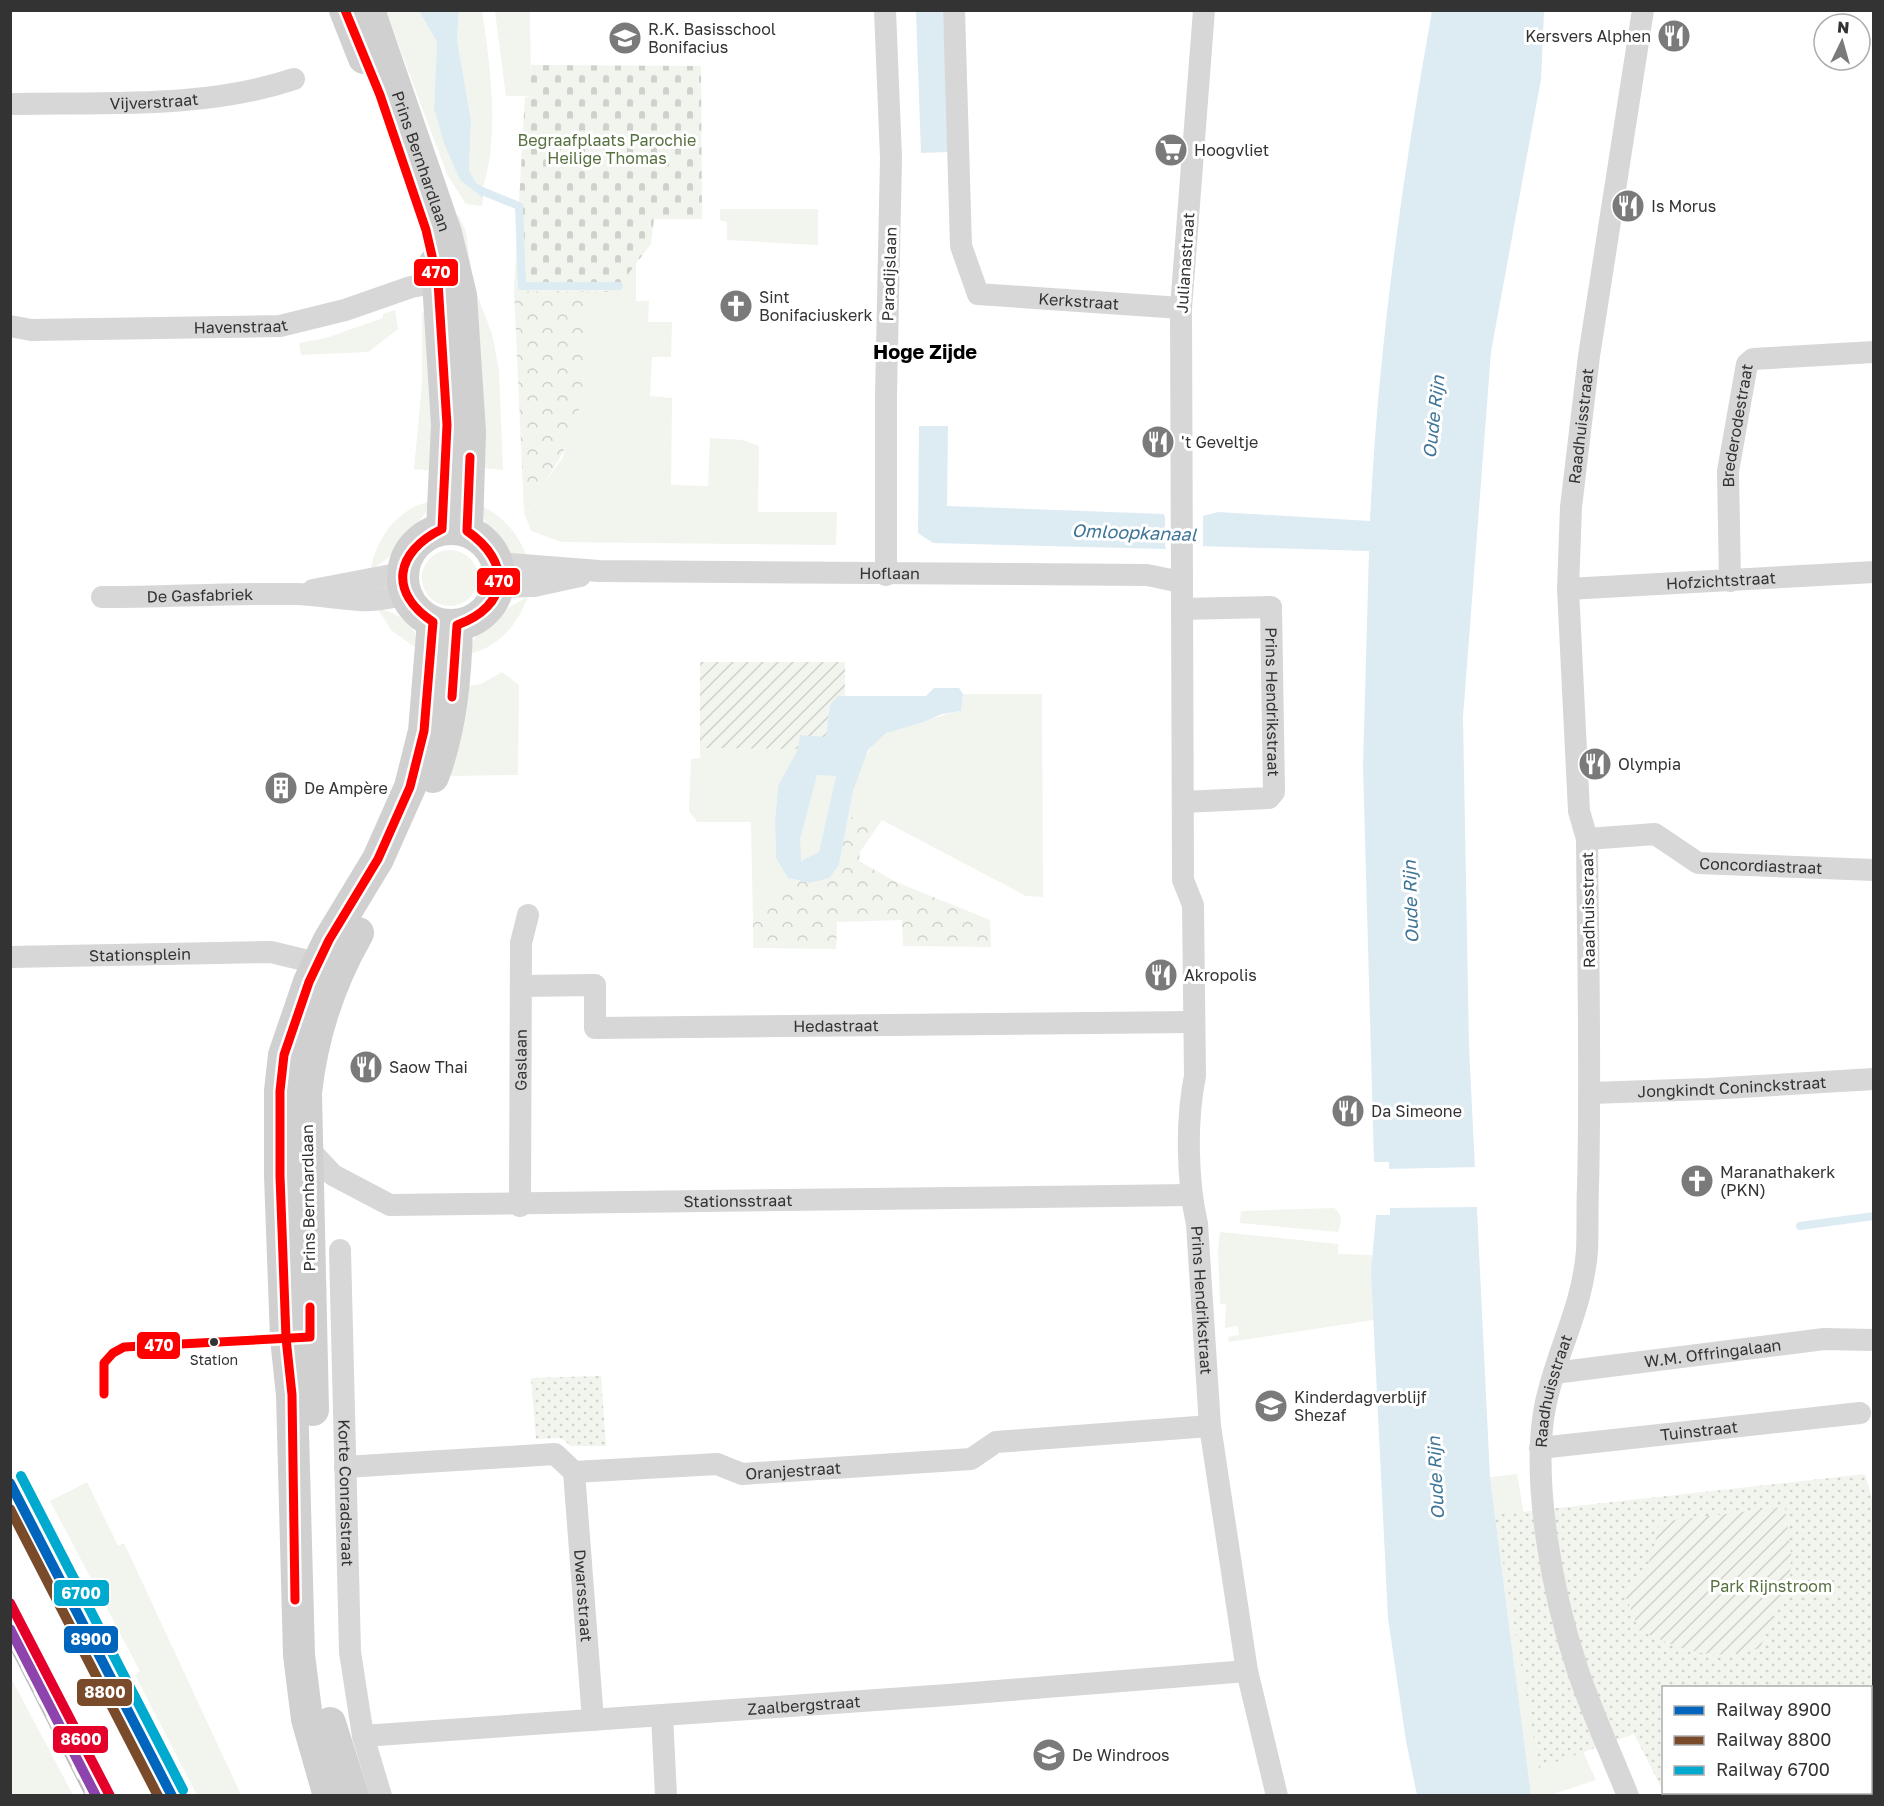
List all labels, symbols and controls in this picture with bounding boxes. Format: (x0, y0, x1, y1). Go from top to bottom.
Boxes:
north arrow (1812, 12, 1872, 72)
text: N (1836, 17, 1850, 38)
restaurant icon: Kersvers Alphen (1656, 18, 1692, 54)
place label: R.K. Basisschool Bonifacius (648, 19, 776, 57)
school or university icon: R.K. Basisschool Bonifacius (607, 20, 643, 56)
place label: Kersvers Alphen (1525, 26, 1651, 46)
street label: Prins Bernhardlaan (388, 88, 455, 234)
street label: Vijverstraat (109, 89, 199, 113)
park label: Begraafplaats Parochie Heilige Thomas (518, 130, 696, 168)
supermarket icon: Hoogvliet (1153, 132, 1189, 168)
place label: Hoogvliet (1194, 140, 1269, 160)
restaurant icon: Is Morus (1610, 188, 1646, 224)
place label: Is Morus (1651, 196, 1716, 216)
street label: Julianastraat (1171, 212, 1199, 314)
street label: Paradijslaan (877, 226, 901, 322)
line badge: 470 (413, 258, 459, 287)
text: 470 (421, 262, 451, 282)
place label: Sint Bonifaciuskerk (759, 287, 872, 325)
church icon: Sint Bonifaciuskerk (718, 288, 754, 324)
street label: Kerkstraat (1038, 288, 1120, 314)
street label: Havenstraat (193, 314, 290, 337)
district label: Hoge Zijde (873, 339, 977, 363)
street label: Brederodestraat (1718, 362, 1757, 488)
street label: Raadhuisstraat (1564, 367, 1597, 485)
water label: Oude Rijn (1418, 373, 1448, 459)
restaurant icon: 't Geveltje (1140, 424, 1176, 460)
place label: 't Geveltje (1181, 432, 1258, 452)
water label: Omloopkanaal (1071, 519, 1198, 545)
street label: Hoflaan (859, 563, 920, 583)
line badge: 470 (476, 567, 521, 596)
street label: Hofzichtstraat (1665, 567, 1776, 594)
text: 470 (484, 571, 514, 591)
street label: De Gasfabriek (146, 584, 253, 606)
street label: Prins Hendrikstraat (1261, 627, 1284, 777)
restaurant icon: Olympia (1577, 746, 1613, 782)
place label: Olympia (1618, 754, 1681, 774)
building icon: De Ampère (263, 770, 299, 806)
place label: De Ampère (304, 778, 388, 798)
street label: Raadhuisstraat (1577, 852, 1599, 968)
street label: Concordiastraat (1699, 853, 1823, 878)
water label: Oude Rijn (1398, 859, 1422, 944)
street label: Stationsplein (89, 944, 191, 965)
restaurant icon: Akropolis (1143, 957, 1179, 993)
place label: Akropolis (1184, 965, 1257, 985)
street label: Hedastraat (793, 1015, 879, 1036)
street label: Gaslaan (510, 1029, 531, 1091)
restaurant icon: Saow Thai (348, 1049, 384, 1085)
place label: Saow Thai (389, 1057, 468, 1077)
street label: Jongkindt Coninckstraat (1637, 1072, 1827, 1101)
restaurant icon: Da Simeone (1330, 1093, 1366, 1129)
place label: Da Simeone (1371, 1101, 1462, 1121)
street label: Prins Bernhardlaan (297, 1124, 319, 1272)
place label: Maranathakerk (PKN) (1720, 1162, 1835, 1200)
church icon: Maranathakerk (PKN) (1679, 1163, 1715, 1199)
street label: Stationsstraat (683, 1190, 793, 1211)
street label: Prins Hendrikstraat (1187, 1225, 1217, 1375)
line badge: 470 (136, 1331, 181, 1360)
street label: Raadhuisstraat (1531, 1332, 1576, 1448)
street label: W.M. Offringalaan (1643, 1334, 1782, 1372)
text: 470 (144, 1335, 174, 1355)
marker: Station (208, 1336, 220, 1348)
place label: Station (190, 1351, 238, 1368)
place label: Kinderdagverblijf Shezaf (1294, 1387, 1427, 1425)
school or university icon: Kinderdagverblijf Shezaf (1253, 1388, 1289, 1424)
street label: Tuinstraat (1659, 1416, 1739, 1445)
street label: Korte Conradstraat (334, 1419, 358, 1567)
water label: Oude Rijn (1422, 1435, 1448, 1520)
street label: Oranjestraat (745, 1458, 842, 1484)
street label: Dwarsstraat (570, 1549, 597, 1643)
park label: Park Rijnstroom (1710, 1576, 1832, 1596)
line badge: 6700 (53, 1579, 110, 1607)
text: 6700 (61, 1583, 101, 1603)
line badge: 8900 (63, 1625, 119, 1654)
text: 8900 (70, 1629, 112, 1649)
line badge: 8800 (76, 1678, 133, 1707)
text: 8800 (84, 1682, 126, 1702)
legend (1662, 1686, 1872, 1794)
street label: Zaalbergstraat (747, 1691, 861, 1719)
text: Railway 8900 (1716, 1698, 1831, 1720)
line badge: 8600 (52, 1725, 109, 1754)
text: Railway 8800 (1716, 1728, 1832, 1750)
text: 8600 (60, 1729, 102, 1749)
school or university icon: De Windroos (1031, 1737, 1067, 1773)
place label: De Windroos (1072, 1745, 1170, 1765)
text: Railway 6700 (1716, 1758, 1830, 1780)

